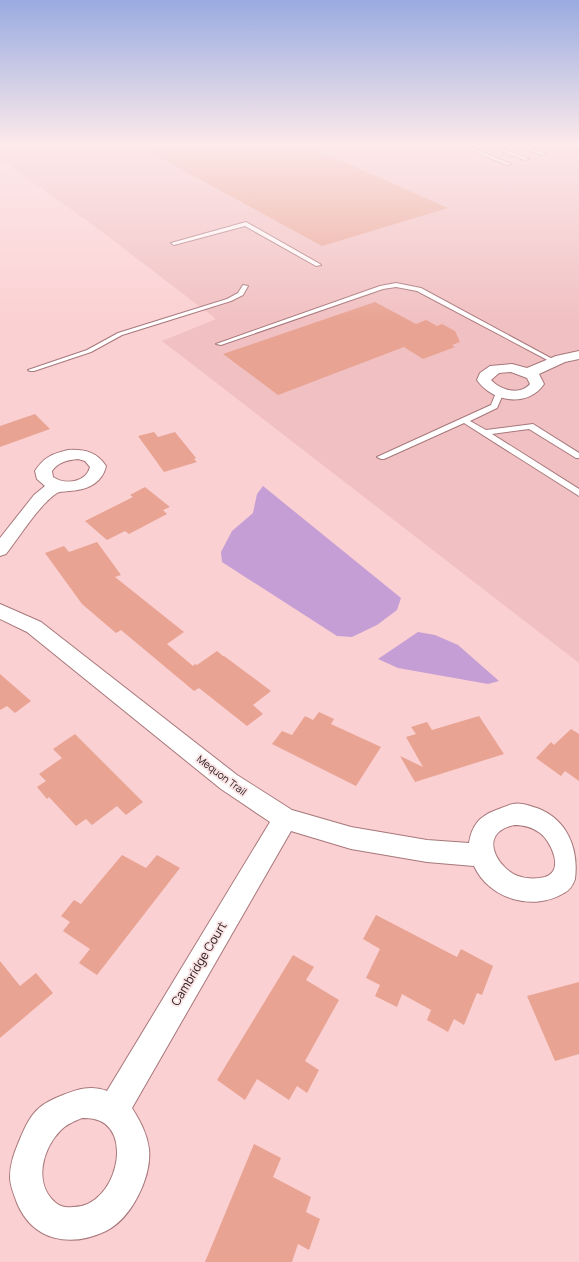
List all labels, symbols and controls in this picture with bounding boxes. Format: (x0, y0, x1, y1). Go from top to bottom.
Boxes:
street label: Mequon Trail (194, 752, 250, 798)
street label: Cambridge Court (167, 918, 230, 1009)

